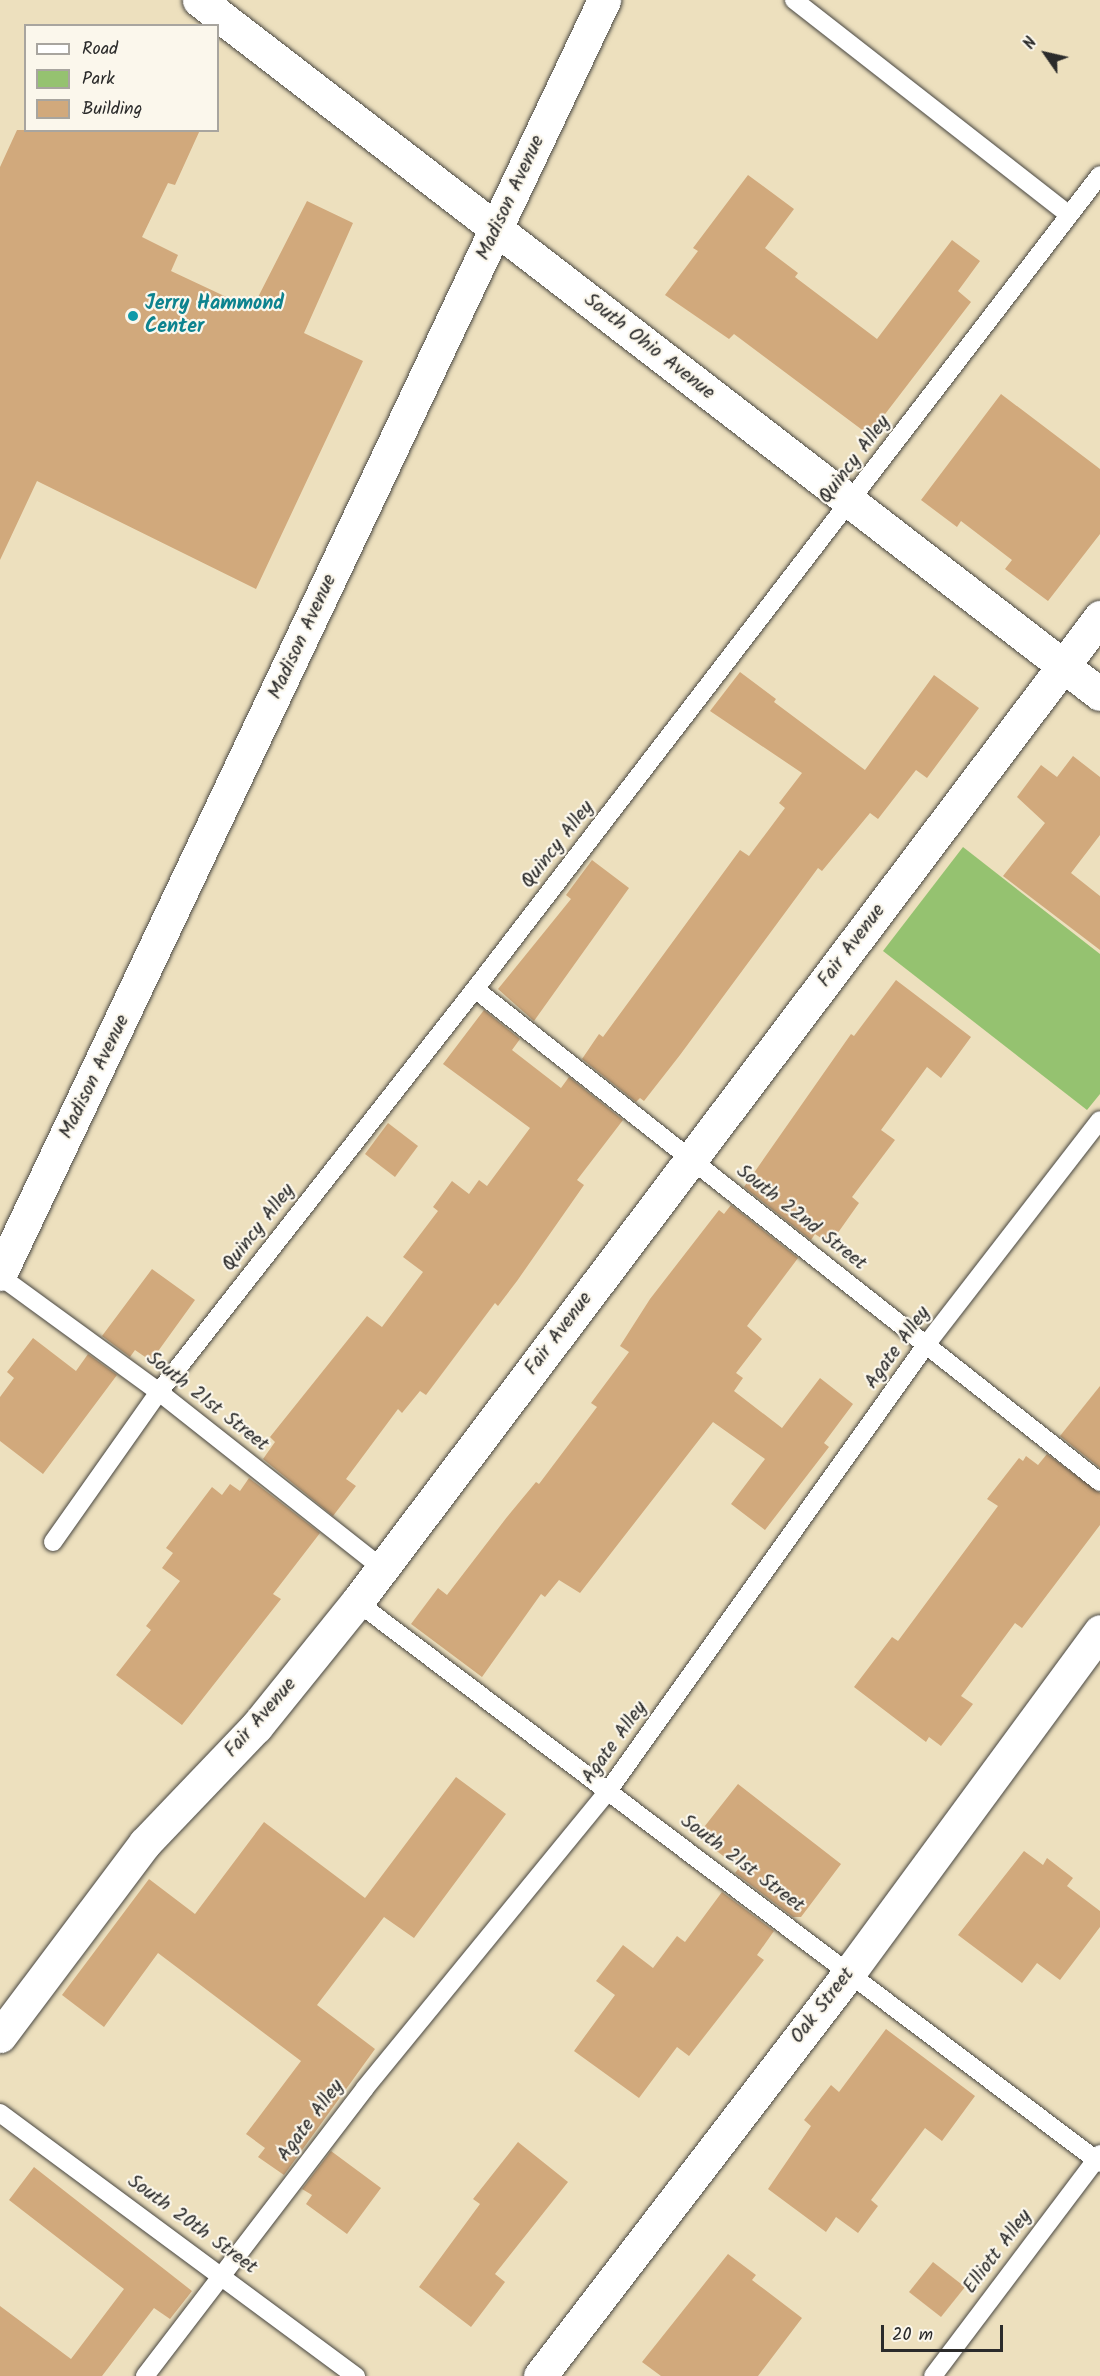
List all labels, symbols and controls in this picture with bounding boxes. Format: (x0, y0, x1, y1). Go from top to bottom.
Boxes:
legend (24, 24, 219, 132)
north arrow (1016, 24, 1076, 84)
text: N (1017, 32, 1044, 55)
text: Road (82, 35, 118, 64)
text: Park (82, 65, 115, 94)
text: Building (82, 95, 142, 124)
street label: Madison Avenue (472, 132, 550, 264)
street label: South Ohio Avenue (579, 288, 719, 406)
place label: Jerry Hammond Center (145, 292, 284, 339)
marker: Jerry Hammond Center (126, 309, 140, 323)
street label: Quincy Alley (814, 411, 896, 509)
street label: Madison Avenue (264, 571, 342, 703)
street label: Quincy Alley (516, 796, 600, 894)
street label: Fair Avenue (813, 900, 891, 992)
street label: Madison Avenue (55, 1011, 135, 1143)
street label: South 22nd Street (731, 1160, 871, 1276)
street label: Quincy Alley (217, 1179, 301, 1277)
street label: Fair Avenue (520, 1288, 598, 1380)
street label: Agate Alley (860, 1302, 936, 1394)
street label: South 21st Street (141, 1347, 273, 1457)
street label: Fair Avenue (220, 1673, 302, 1763)
street label: Agate Alley (577, 1697, 653, 1789)
street label: South 21st Street (675, 1810, 809, 1918)
street label: Oak Street (786, 1963, 860, 2049)
street label: Agate Alley (272, 2075, 350, 2167)
street label: South 20th Street (122, 2170, 262, 2280)
street label: Elliott Alley (959, 2205, 1037, 2299)
scale bar (884, 2313, 1006, 2351)
text: 20 m (892, 2321, 933, 2350)

